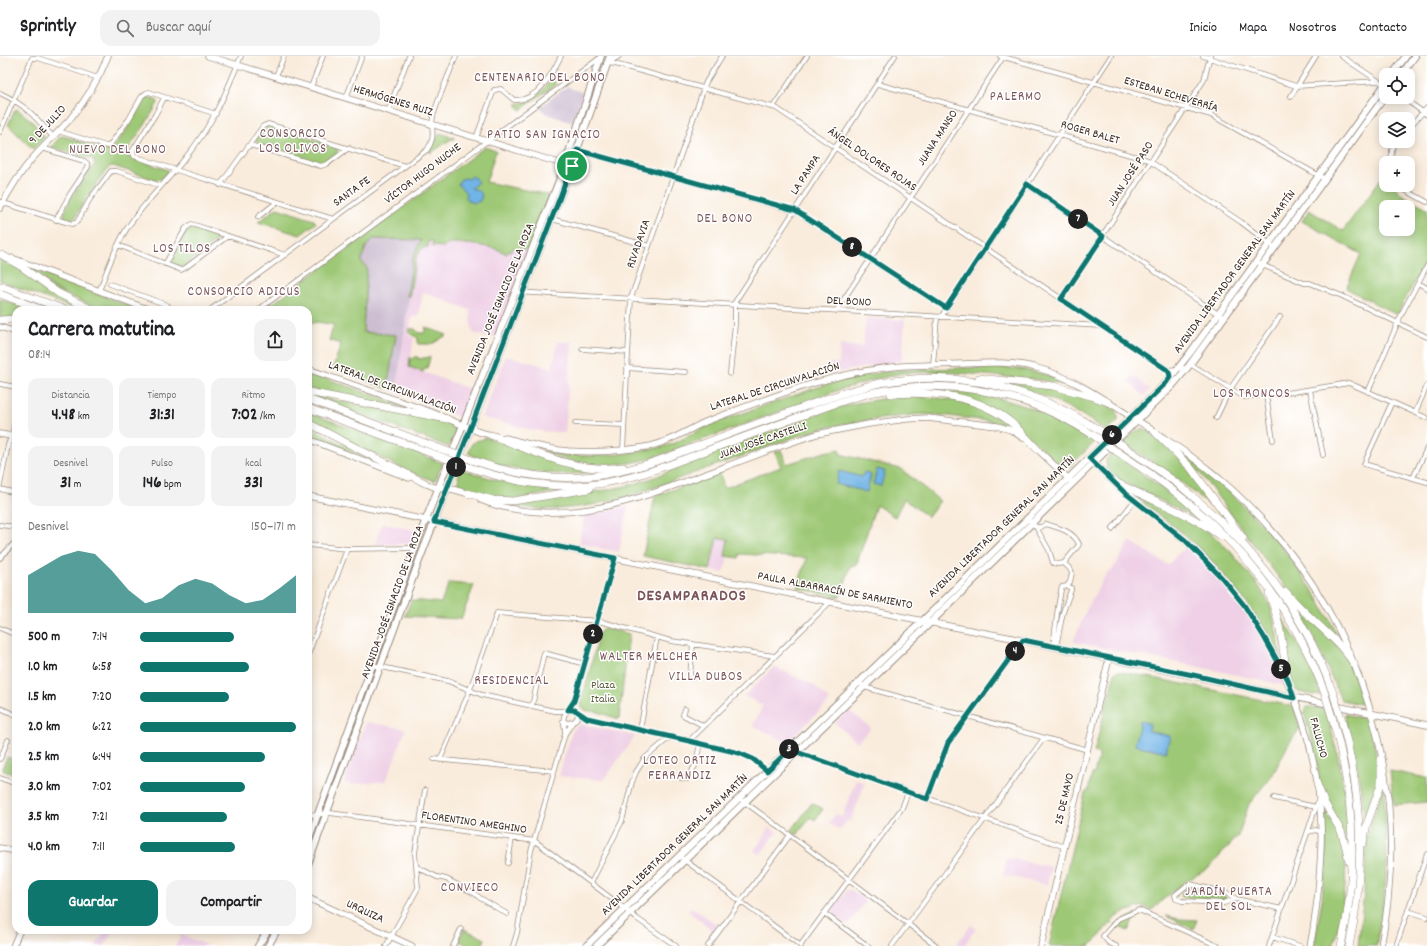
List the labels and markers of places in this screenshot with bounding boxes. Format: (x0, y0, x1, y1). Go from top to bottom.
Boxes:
pin (555, 149, 589, 183)
pin: 7 (1068, 209, 1088, 229)
pin: 8 (842, 237, 862, 257)
pin: 6 (1102, 425, 1122, 445)
pin: 1 (446, 457, 466, 477)
pin: 2 (583, 624, 603, 644)
pin: 4 (1005, 641, 1025, 661)
pin: 5 (1271, 659, 1291, 679)
pin: 3 (779, 739, 799, 759)

